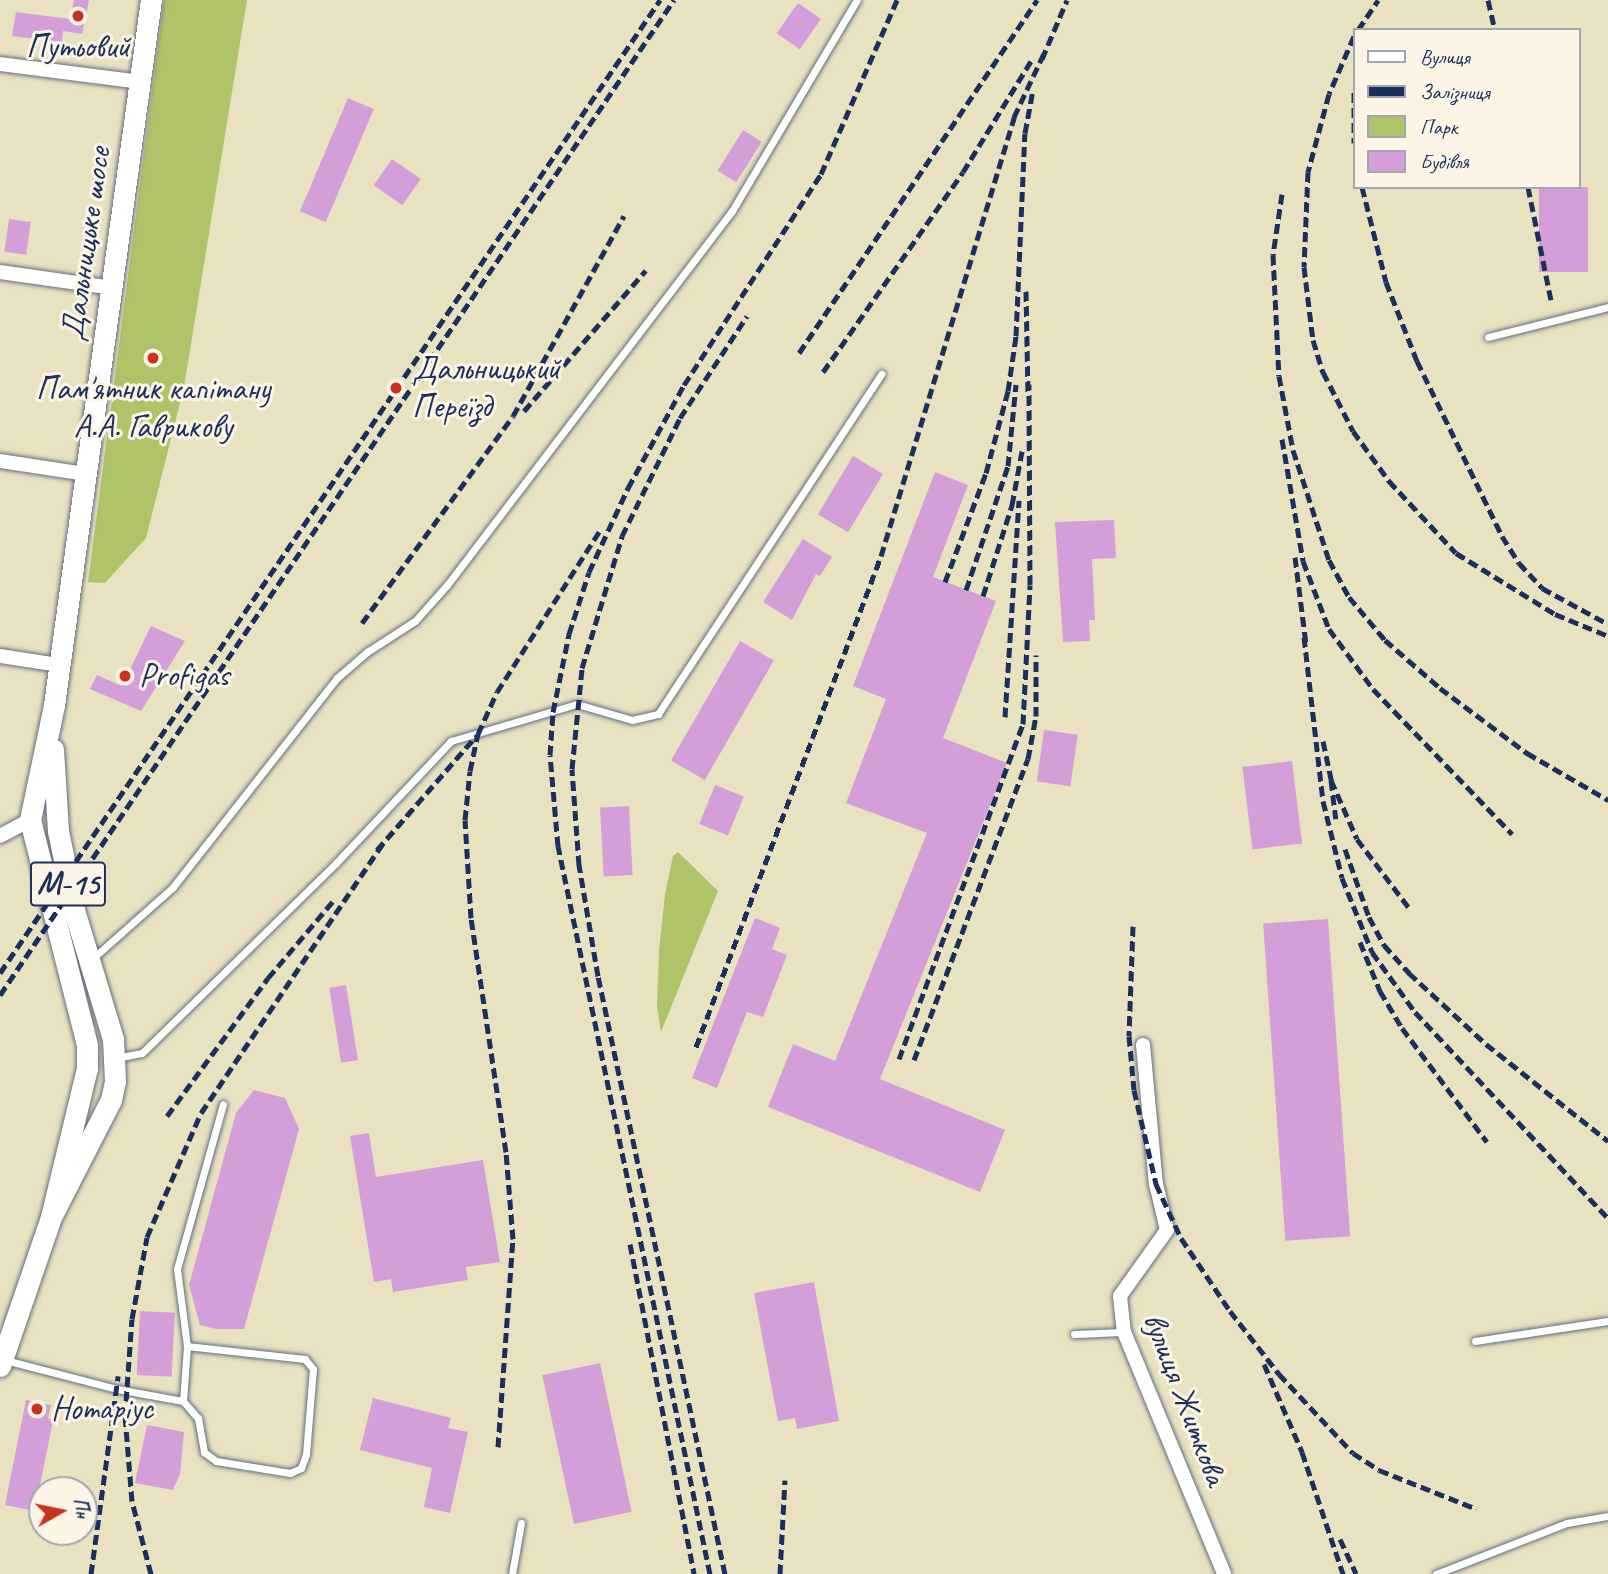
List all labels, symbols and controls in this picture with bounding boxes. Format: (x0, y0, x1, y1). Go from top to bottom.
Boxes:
marker: Путьовий (70, 8, 86, 24)
place label: Путьовий (26, 27, 130, 67)
legend (1352, 28, 1580, 189)
text: Вулиця (1420, 44, 1470, 70)
text: Залізниця (1420, 79, 1490, 105)
text: Парк (1420, 114, 1457, 140)
street label: Дальницьке шосе (53, 145, 119, 343)
text: Будівля (1420, 149, 1469, 175)
place label: Дальницький Переїзд (412, 349, 560, 427)
marker: Пам'ятник капітану А.А. Гаврикову (145, 350, 161, 366)
place label: Пам'ятник капітану А.А. Гаврикову (35, 369, 271, 447)
marker: Дальницький Переїзд (386, 378, 406, 398)
place label: Profigas (139, 656, 229, 696)
marker: Profigas (117, 668, 133, 684)
road number: М-15 (29, 856, 106, 912)
street label: вулиця Житкова (1134, 1307, 1236, 1491)
place label: Нотаріус (51, 1389, 153, 1429)
marker: Нотаріус (29, 1401, 45, 1417)
north arrow (28, 1476, 98, 1546)
text: Пн (68, 1496, 95, 1520)

